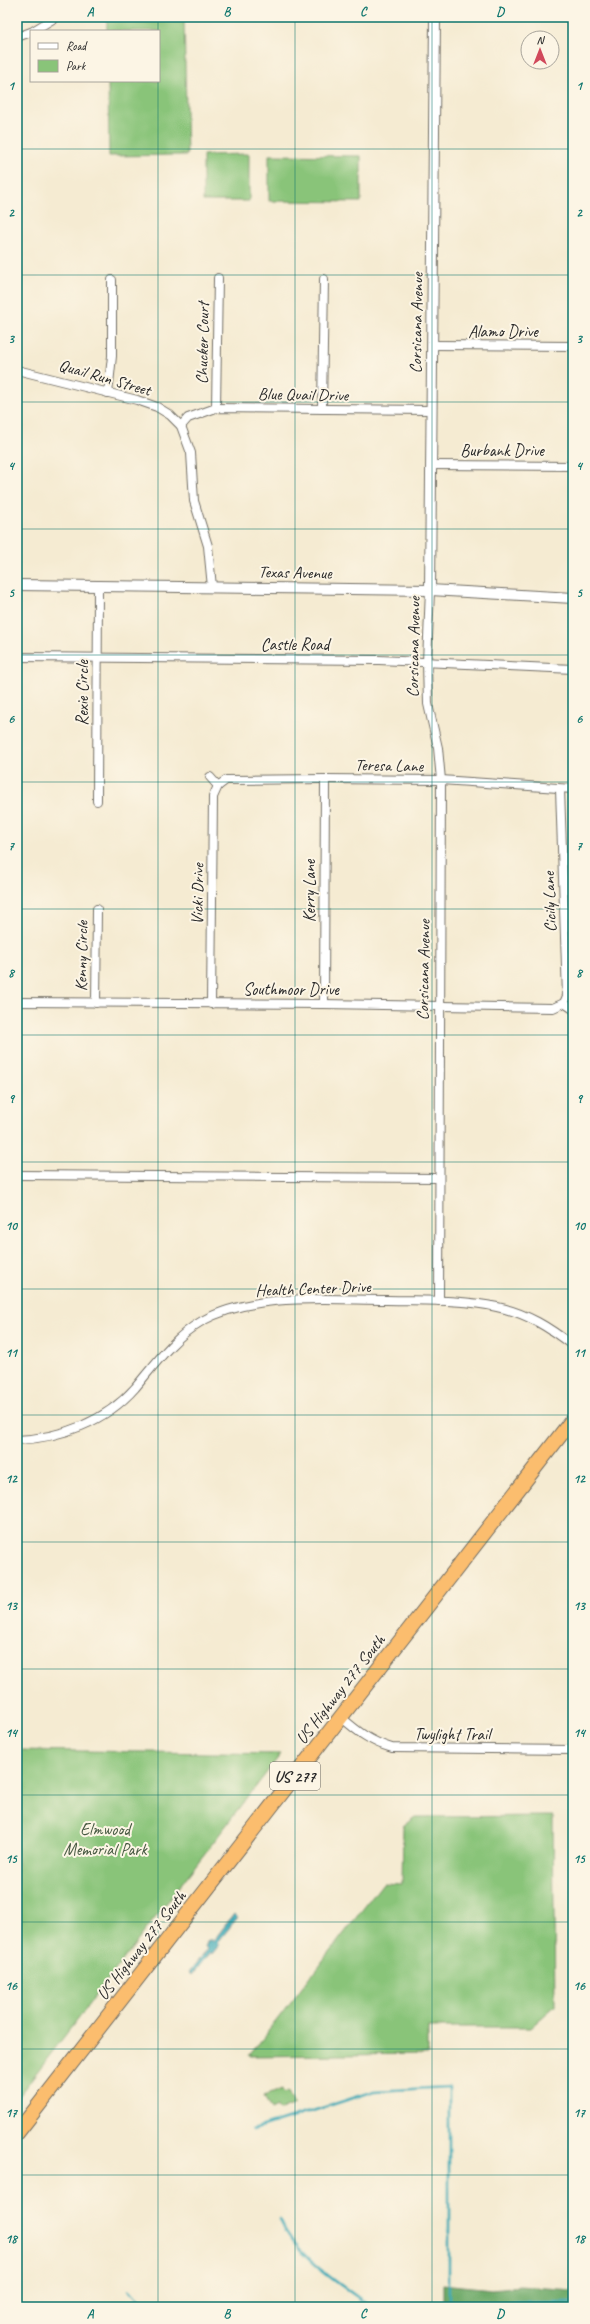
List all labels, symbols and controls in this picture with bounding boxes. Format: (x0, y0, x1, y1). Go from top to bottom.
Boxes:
text: A (87, 4, 95, 20)
text: B (224, 4, 232, 20)
text: C (360, 4, 368, 20)
text: D (496, 4, 505, 20)
legend (30, 30, 160, 82)
north arrow (520, 30, 560, 70)
text: N (537, 33, 546, 47)
text: Road (66, 38, 88, 54)
text: Park (66, 58, 87, 74)
text: 1 (8, 78, 16, 94)
text: 1 (576, 78, 584, 94)
text: 2 (8, 205, 15, 221)
text: 2 (576, 205, 583, 221)
street label: Corsicana Avenue (405, 271, 428, 374)
street label: Chucker Court (191, 299, 214, 384)
street label: Alamo Drive (468, 321, 539, 342)
text: 3 (8, 331, 15, 347)
text: 3 (576, 331, 583, 347)
street label: Quail Run Street (56, 354, 156, 401)
street label: Blue Quail Drive (258, 383, 350, 406)
street label: Burbank Drive (460, 440, 545, 461)
text: 4 (8, 458, 16, 474)
text: 4 (576, 458, 584, 474)
street label: Texas Avenue (258, 561, 333, 584)
text: 5 (8, 585, 15, 601)
text: 5 (576, 585, 583, 601)
street label: Corsicana Avenue (402, 595, 425, 698)
street label: Castle Road (261, 634, 332, 655)
street label: Rexie Circle (72, 659, 93, 726)
text: 6 (8, 711, 15, 727)
text: 6 (576, 711, 583, 727)
street label: Teresa Lane (355, 754, 425, 777)
text: 7 (8, 838, 15, 854)
text: 7 (576, 838, 583, 854)
street label: Kerry Lane (299, 858, 320, 922)
street label: Vicki Drive (186, 862, 209, 925)
street label: Cicily Lane (538, 870, 561, 933)
street label: Corsicana Avenue (412, 918, 435, 1021)
street label: Kenny Circle (70, 919, 93, 991)
text: 8 (8, 965, 16, 981)
text: 8 (576, 965, 584, 981)
street label: Southmoor Drive (243, 979, 340, 1000)
text: 9 (8, 1091, 15, 1107)
text: 9 (576, 1091, 583, 1107)
text: 10 (5, 1218, 18, 1234)
text: 10 (573, 1218, 586, 1234)
street label: Health Center Drive (255, 1276, 372, 1301)
text: 11 (5, 1345, 19, 1361)
text: 11 (573, 1345, 587, 1361)
text: 12 (5, 1471, 18, 1487)
text: 12 (573, 1471, 586, 1487)
text: 13 (5, 1598, 18, 1614)
text: 13 (573, 1598, 586, 1614)
street label: US Highway 277 South (291, 1629, 391, 1748)
street label: Twylight Trail (414, 1724, 493, 1745)
text: 14 (5, 1725, 19, 1741)
text: 14 (573, 1725, 587, 1741)
road number: US 277 (270, 1762, 320, 1790)
park label: Elmwood Memorial Park (63, 1819, 148, 1860)
text: 15 (5, 1851, 18, 1867)
text: 15 (573, 1851, 586, 1867)
street label: US Highway 277 South (92, 1885, 192, 2004)
text: 16 (5, 1978, 18, 1994)
text: 16 (573, 1978, 586, 1994)
text: 17 (5, 2105, 18, 2121)
text: 17 (573, 2105, 586, 2121)
text: 18 (5, 2231, 19, 2247)
text: 18 (573, 2231, 587, 2247)
text: A (87, 2306, 95, 2322)
text: B (224, 2306, 232, 2322)
text: C (360, 2306, 368, 2322)
text: D (496, 2306, 505, 2322)

